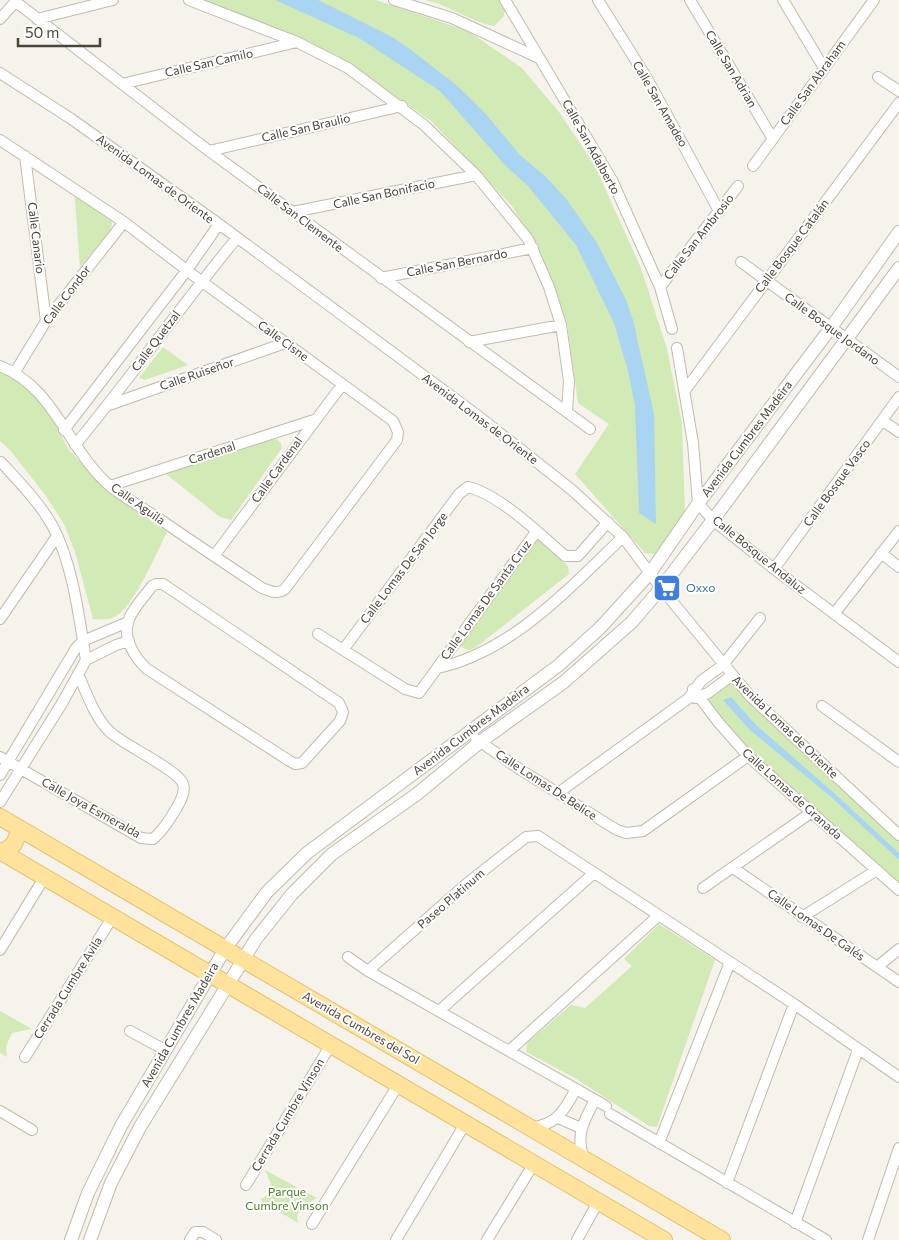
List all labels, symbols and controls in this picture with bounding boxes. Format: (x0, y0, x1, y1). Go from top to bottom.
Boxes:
scale bar (18, 15, 100, 47)
text: 50 m (25, 23, 59, 41)
street label: Calle San Adrian (703, 27, 760, 110)
street label: Calle San Abraham (777, 37, 848, 128)
street label: Calle San Camilo (163, 45, 254, 79)
street label: Calle San Amadeo (631, 58, 691, 149)
street label: Calle San Adalberto (560, 97, 624, 196)
street label: Calle San Braulio (260, 110, 351, 144)
street label: Avenida Lomas de Oriente (94, 131, 217, 226)
street label: Calle San Bonifacio (332, 175, 436, 211)
street label: Calle San Clemente (255, 180, 346, 254)
street label: Calle San Ambrosio (660, 191, 736, 282)
street label: Calle Bosque Catalán (751, 196, 831, 295)
street label: Calle Canario (26, 201, 48, 274)
street label: Calle San Bernardo (405, 245, 508, 279)
street label: Calle Condor (39, 262, 93, 327)
street label: Calle Bosque Jordano (782, 289, 883, 368)
street label: Calle Quetzal (128, 307, 183, 373)
street label: Calle Cisne (256, 317, 312, 363)
street label: Calle Ruiseñor (158, 354, 236, 392)
street label: Avenida Lomas de Oriente (420, 370, 541, 466)
street label: Avenida Cumbres Madeira (698, 378, 794, 499)
street label: Calle Cardenal (248, 434, 305, 505)
street label: Calle Bosque Vasco (800, 436, 873, 529)
street label: Cardenal (186, 438, 237, 466)
street label: Calle Aguila (109, 479, 168, 527)
street label: Calle Lomas De San Jorge (357, 509, 450, 626)
street label: Calle Bosque Andaluz (710, 512, 809, 596)
street label: Calle Lomas De Santa Cruz (437, 537, 533, 662)
supermarket icon: Oxxo (652, 573, 682, 603)
place label: Oxxo (686, 580, 715, 594)
street label: Avenida Lomas de Oriente (730, 672, 842, 781)
street label: Avenida Cumbres Madeira (410, 681, 531, 777)
street label: Calle Lomas de Granada (740, 745, 845, 842)
street label: Calle Lomas De Belice (493, 746, 600, 822)
street label: Calle Joya Esmeralda (39, 774, 143, 841)
street label: Paseo Platinum (414, 865, 487, 931)
street label: Calle Lomas De Galés (765, 885, 868, 963)
street label: Cerrada Cumbre Avila (30, 934, 104, 1041)
street label: Avenida Cumbres Madeira (138, 960, 221, 1089)
street label: Avenida Cumbres del Sol (301, 988, 422, 1066)
street label: Cerrada Cumbre Vinson (248, 1055, 326, 1173)
park label: Parque Cumbre Vinson (245, 1184, 329, 1212)

